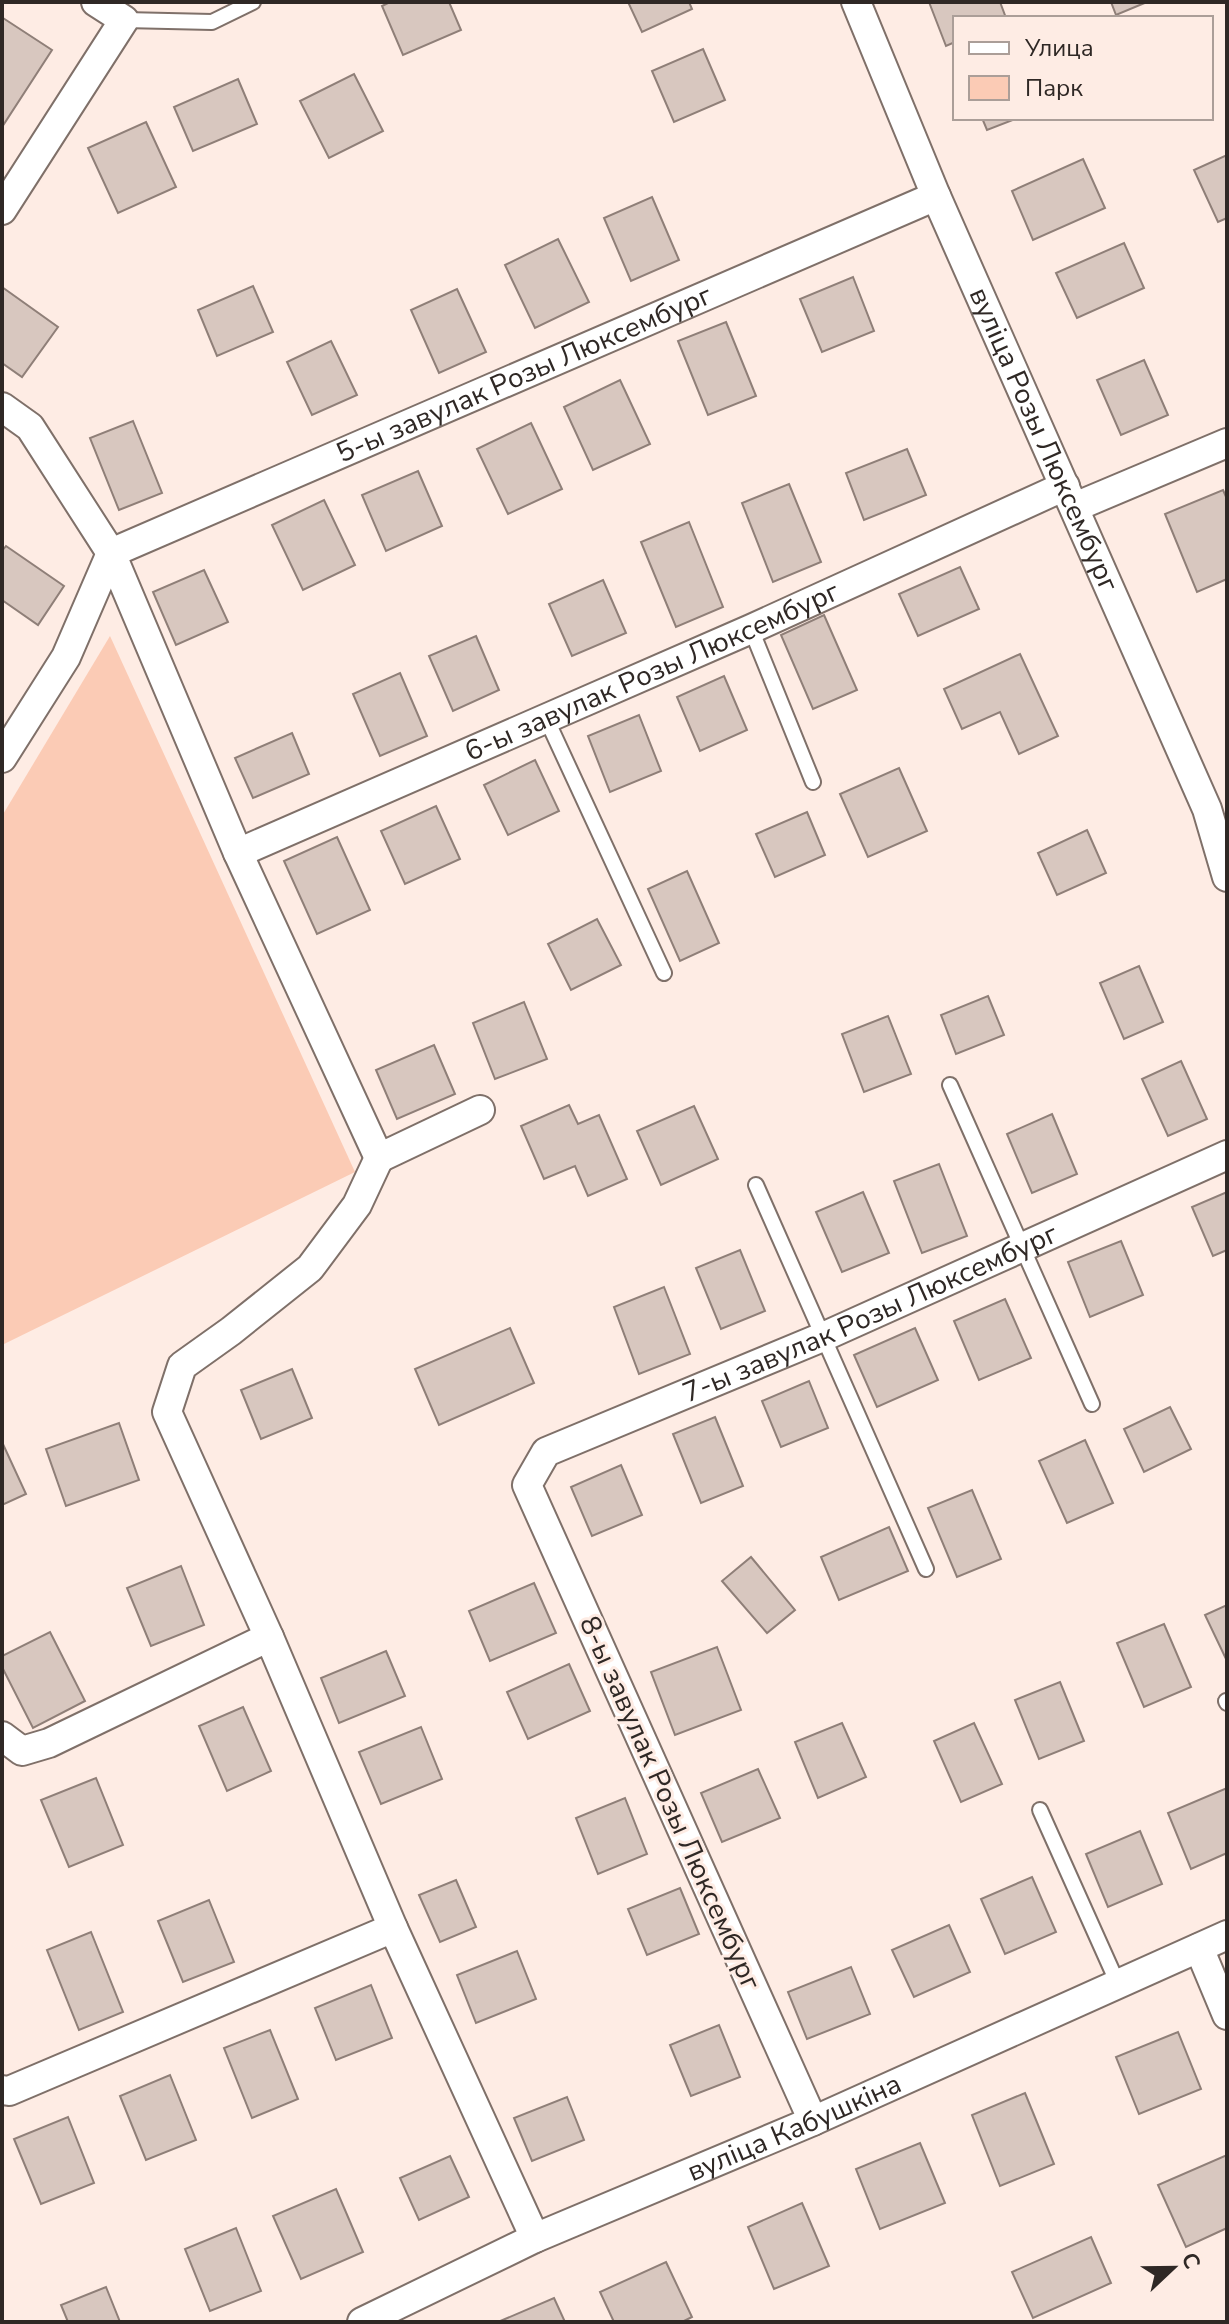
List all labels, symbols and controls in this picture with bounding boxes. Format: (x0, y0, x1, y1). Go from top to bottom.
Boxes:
legend (953, 16, 1213, 120)
text: Улица (1024, 32, 1094, 64)
text: Парк (1025, 72, 1083, 104)
street label: 5-ы завулак Розы Люксембург (330, 276, 718, 472)
street label: вуліца Розы Люксембург (960, 281, 1127, 597)
street label: 6-ы завулак Розы Люксембург (459, 572, 845, 771)
street label: 7-ы завулак Розы Люксембург (677, 1215, 1064, 1412)
street label: 8-ы завулак Розы Люксембург (570, 1610, 770, 1996)
street label: вуліца Кабушкіна (681, 2065, 907, 2191)
north arrow (1133, 2228, 1213, 2308)
text: С (1174, 2248, 1207, 2273)

